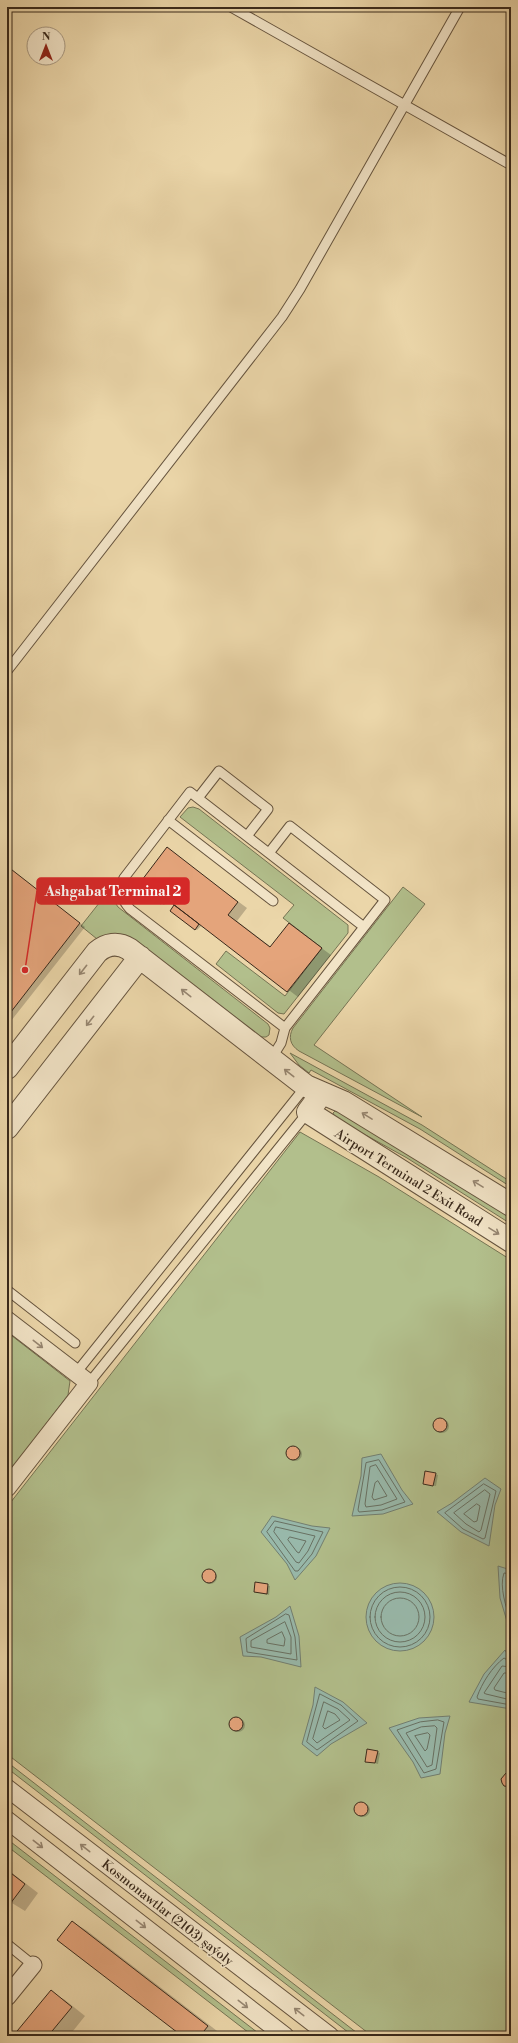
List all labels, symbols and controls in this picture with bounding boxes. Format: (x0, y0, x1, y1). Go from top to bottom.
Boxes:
north arrow (26, 26, 66, 66)
text: N (42, 30, 51, 44)
callout: Ashgabat Terminal 2 (37, 878, 189, 904)
text: Ashgabat Terminal 2 (44, 883, 181, 901)
one-way arrow (79, 964, 87, 975)
one-way arrow (181, 989, 192, 998)
one-way arrow (86, 1016, 94, 1027)
one-way arrow (284, 1069, 295, 1077)
one-way arrow (361, 1112, 373, 1120)
street label: Airport Terminal 2 Exit Road (331, 1125, 486, 1230)
one-way arrow (472, 1180, 484, 1188)
one-way arrow (489, 1226, 500, 1235)
one-way arrow (32, 1339, 43, 1348)
one-way arrow (32, 1840, 43, 1849)
one-way arrow (79, 1843, 90, 1852)
street label: Kosmonawtlar (2103) şaýoly (98, 1856, 237, 1970)
one-way arrow (135, 1920, 146, 1928)
one-way arrow (238, 1999, 249, 2008)
one-way arrow (293, 2008, 304, 2016)

